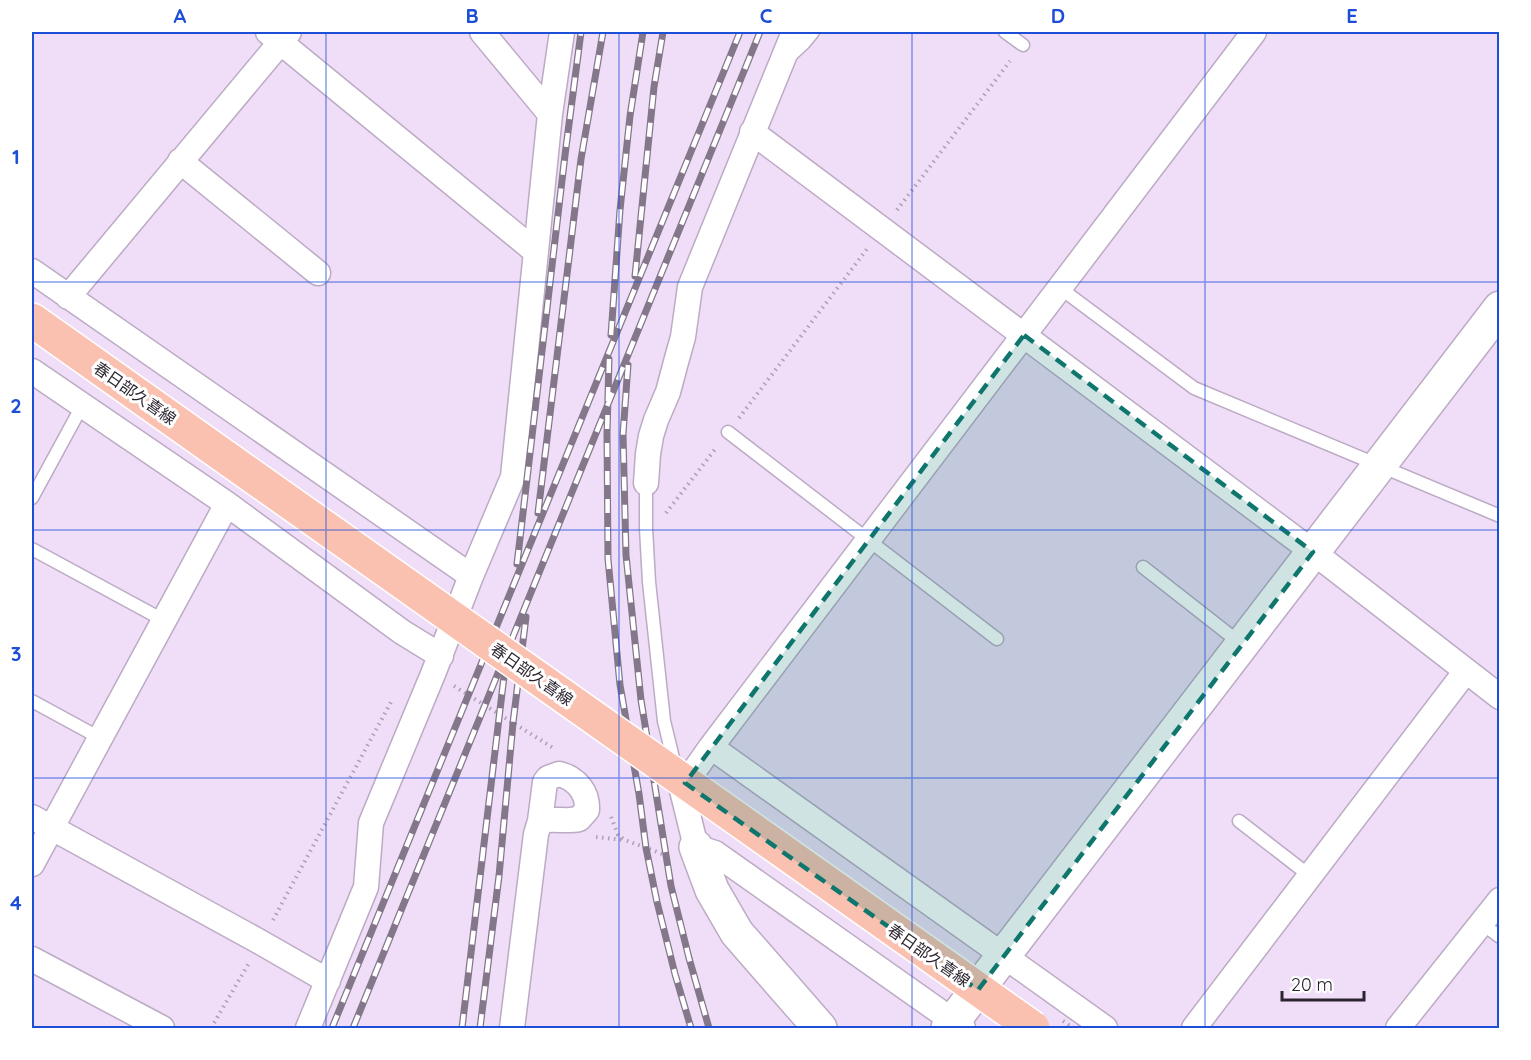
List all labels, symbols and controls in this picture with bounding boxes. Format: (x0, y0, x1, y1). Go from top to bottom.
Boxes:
text: A (174, 3, 187, 28)
text: B (465, 3, 479, 28)
text: C (760, 3, 773, 28)
text: D (1051, 3, 1065, 28)
text: E (1346, 3, 1358, 28)
text: 1 (12, 144, 20, 169)
street label: 春日部久喜線 (90, 357, 180, 429)
text: 2 (10, 393, 22, 418)
street label: 春日部久喜線 (487, 638, 577, 710)
text: 3 (11, 641, 21, 666)
text: 4 (10, 890, 22, 915)
street label: 春日部久喜線 (884, 919, 974, 991)
scale bar (1282, 964, 1364, 1002)
text: 20 m (1291, 973, 1333, 996)

